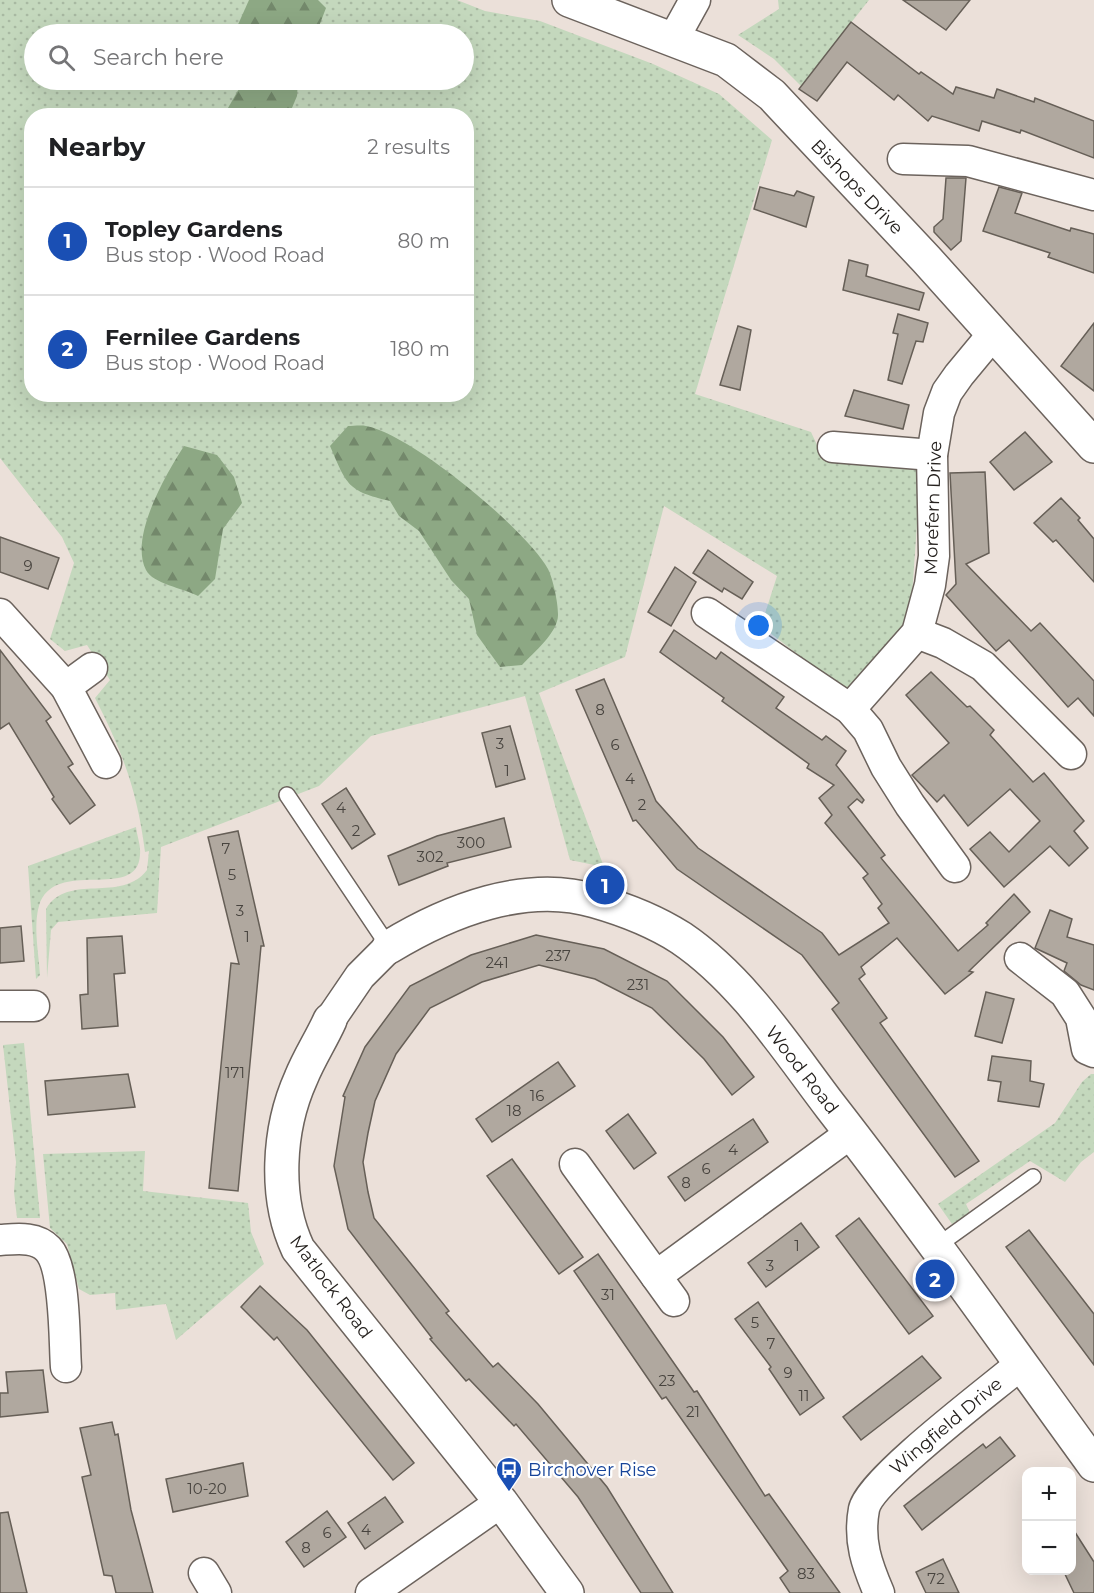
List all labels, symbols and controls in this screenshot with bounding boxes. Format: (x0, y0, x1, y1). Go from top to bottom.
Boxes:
search box (24, 24, 474, 90)
icon: search (45, 41, 78, 74)
text: Search here (93, 44, 224, 71)
text: Nearby (48, 131, 145, 163)
text: 2 results (367, 135, 450, 159)
street label: Bishops Drive (806, 135, 908, 239)
text: Topley Gardens (105, 216, 283, 243)
text: 1 (64, 229, 71, 253)
text: 80 m (398, 229, 450, 253)
text: Bus stop · Wood Road (105, 243, 325, 267)
text: Fernilee Gardens (105, 324, 300, 351)
text: 2 (62, 337, 73, 361)
text: 180 m (390, 337, 450, 361)
text: Bus stop · Wood Road (105, 351, 325, 375)
street label: Morefern Drive (920, 440, 946, 575)
house number: 9 (23, 556, 33, 575)
your location (744, 611, 773, 640)
house number: 8 (595, 700, 605, 719)
house number: 3 (496, 734, 504, 753)
house number: 6 (610, 735, 620, 754)
house number: 1 (504, 761, 510, 780)
house number: 4 (625, 769, 635, 788)
house number: 2 (638, 795, 646, 814)
house number: 4 (336, 798, 346, 817)
house number: 2 (352, 821, 360, 840)
house number: 300 (457, 833, 485, 852)
house number: 7 (222, 839, 231, 858)
house number: 302 (417, 847, 443, 866)
pin: 1 (586, 862, 624, 908)
house number: 5 (228, 865, 236, 884)
house number: 3 (236, 901, 244, 920)
house number: 1 (244, 927, 250, 946)
house number: 237 (545, 946, 571, 965)
house number: 241 (485, 953, 509, 972)
house number: 231 (627, 975, 649, 994)
street label: Wood Road (761, 1022, 843, 1118)
house number: 171 (225, 1063, 245, 1082)
house number: 16 (530, 1086, 544, 1105)
house number: 18 (507, 1101, 522, 1120)
house number: 4 (728, 1140, 738, 1159)
house number: 6 (701, 1159, 711, 1178)
house number: 8 (681, 1173, 691, 1192)
street label: Matlock Road (285, 1231, 377, 1343)
house number: 1 (794, 1236, 800, 1255)
house number: 3 (766, 1256, 774, 1275)
pin: 2 (916, 1256, 954, 1302)
house number: 31 (601, 1285, 615, 1304)
house number: 5 (751, 1313, 759, 1332)
house number: 7 (767, 1334, 776, 1353)
house number: 9 (783, 1363, 793, 1382)
house number: 23 (659, 1371, 675, 1390)
street label: Wingfield Drive (885, 1373, 1007, 1479)
house number: 11 (799, 1386, 809, 1405)
house number: 21 (686, 1402, 700, 1421)
bus stop icon: Birchover Rise (494, 1455, 524, 1493)
place label: Birchover Rise (528, 1459, 657, 1481)
map controls (1022, 1467, 1076, 1575)
button: + (1022, 1467, 1076, 1521)
house number: 10-20 (187, 1479, 227, 1498)
house number: 4 (361, 1520, 371, 1539)
button: − (1022, 1521, 1076, 1575)
house number: 6 (322, 1523, 332, 1542)
house number: 8 (301, 1538, 311, 1557)
house number: 83 (797, 1564, 815, 1583)
house number: 72 (927, 1569, 945, 1588)

